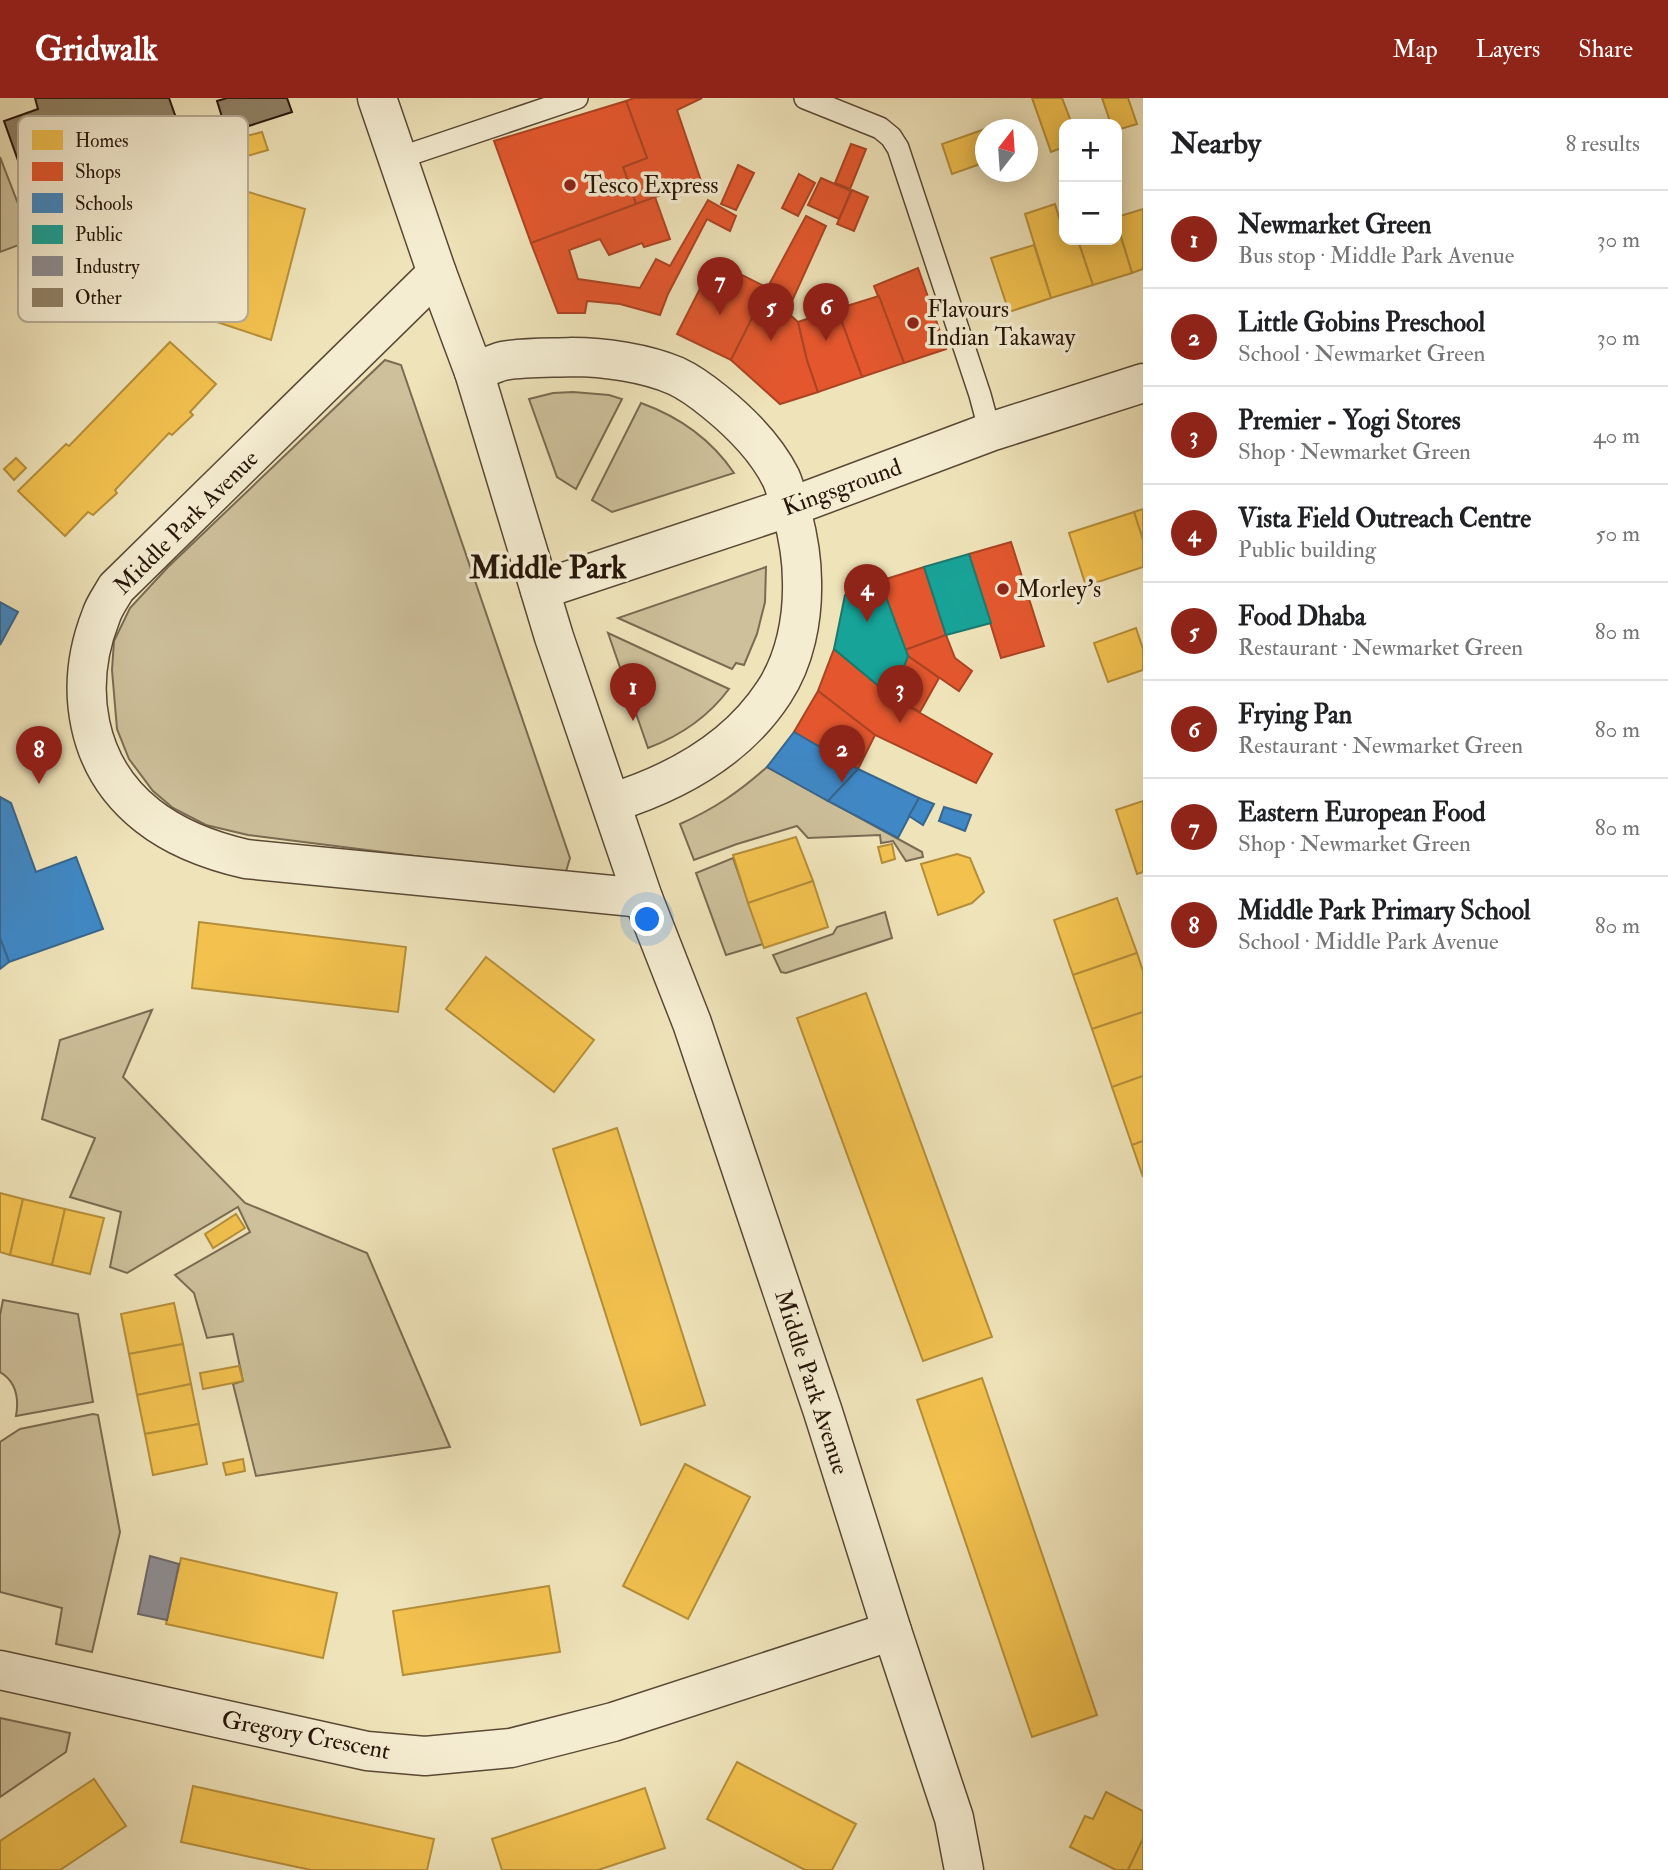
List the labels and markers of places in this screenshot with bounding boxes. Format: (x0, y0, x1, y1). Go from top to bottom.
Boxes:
place label: Tesco Express (584, 170, 719, 201)
marker: Tesco Express (562, 177, 578, 193)
pin: 7 (697, 257, 743, 315)
pin: 5 (748, 283, 794, 341)
pin: 6 (803, 283, 849, 341)
place label: Flavours Indian Takaway (927, 294, 1076, 353)
marker: Flavours Indian Takaway (905, 315, 921, 331)
pin: 4 (844, 564, 890, 622)
place label: Morley's (1017, 574, 1101, 605)
marker: Morley's (995, 581, 1011, 597)
pin: 1 (610, 663, 656, 721)
pin: 3 (877, 665, 923, 723)
pin: 2 (819, 725, 865, 783)
pin: 8 (16, 726, 62, 784)

